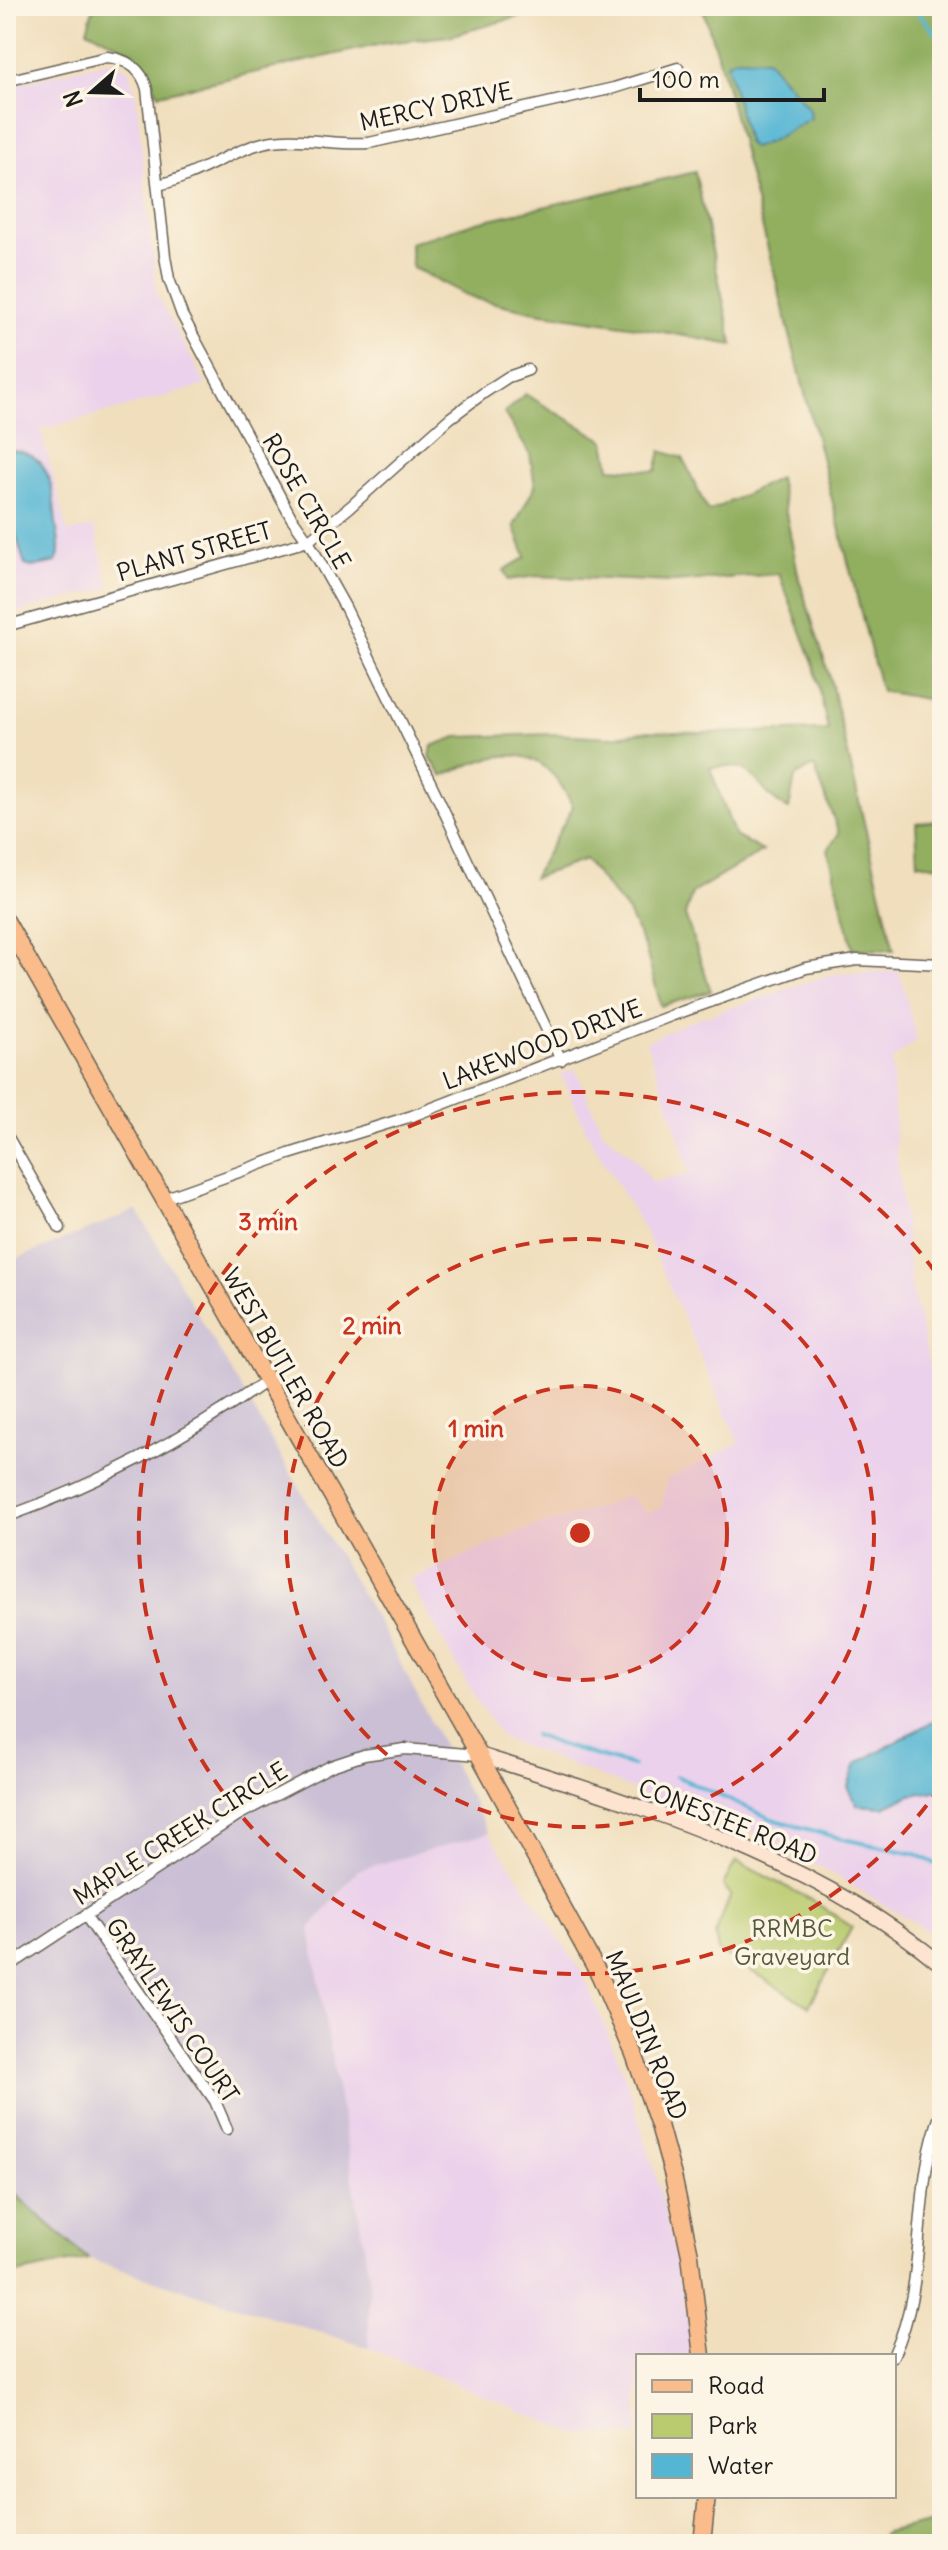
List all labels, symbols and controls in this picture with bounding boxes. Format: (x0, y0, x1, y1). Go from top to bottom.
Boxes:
north arrow (52, 52, 132, 132)
scale bar (640, 52, 824, 102)
text: 100 m (652, 64, 720, 94)
street label: MERCY DRIVE (357, 75, 515, 137)
text: N (57, 87, 89, 111)
street label: ROSE CIRCLE (256, 428, 358, 574)
street label: PLANT STREET (113, 515, 275, 587)
street label: LAKEWOOD DRIVE (438, 992, 646, 1096)
text: 3 min (238, 1206, 298, 1236)
street label: WEST BUTLER ROAD (216, 1262, 356, 1474)
text: 2 min (342, 1310, 402, 1340)
text: 1 min (448, 1413, 504, 1443)
centre of rings (566, 1519, 594, 1547)
street label: MAPLE CREEK CIRCLE (68, 1755, 292, 1911)
street label: CONESTEE ROAD (634, 1771, 822, 1871)
street label: GRAYLEWIS COURT (100, 1912, 246, 2108)
park label: RRMBC Graveyard (734, 1913, 850, 1971)
street label: MAULDIN ROAD (599, 1946, 695, 2124)
legend (636, 2354, 896, 2498)
text: Road (708, 2370, 764, 2400)
text: Park (708, 2410, 758, 2440)
text: Water (708, 2450, 773, 2480)

